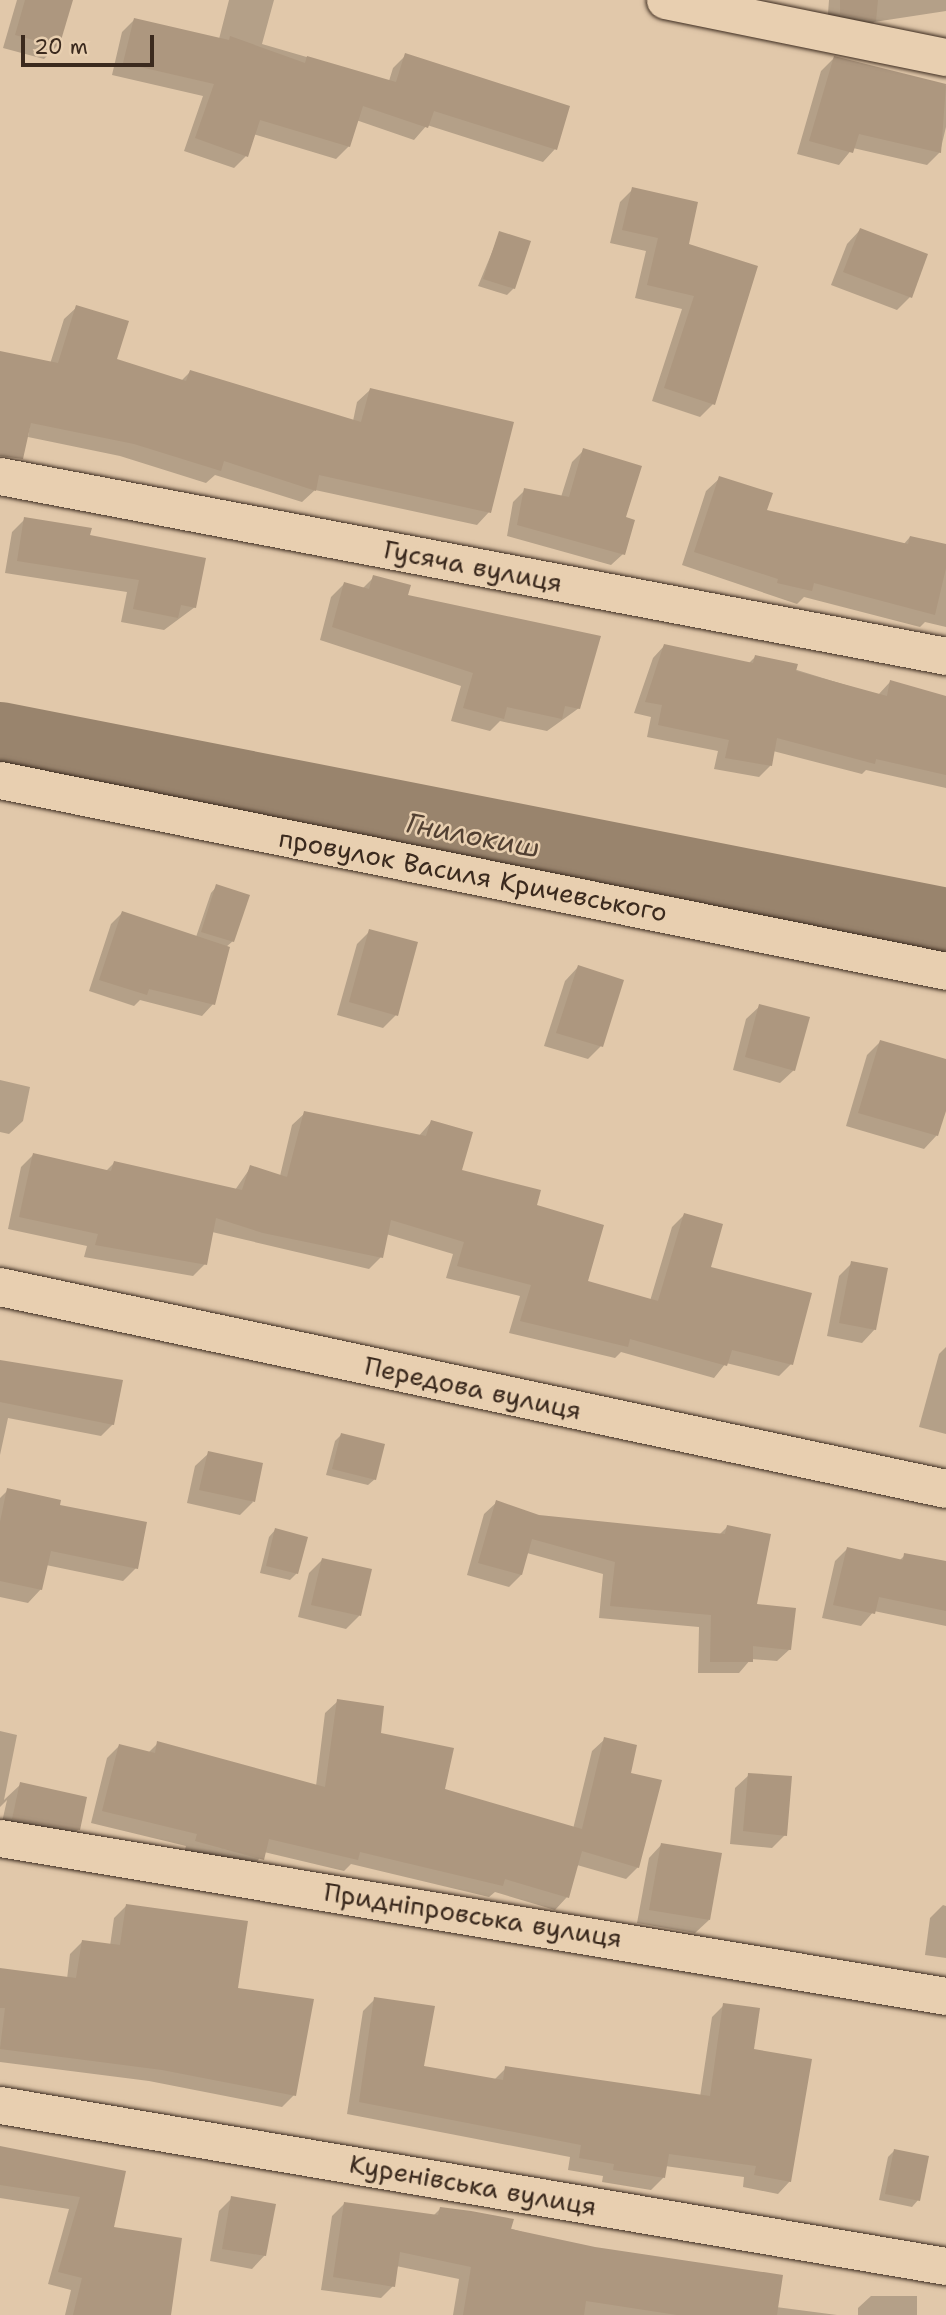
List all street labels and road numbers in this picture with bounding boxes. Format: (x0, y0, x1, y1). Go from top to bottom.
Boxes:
street label: Гусяча вулиця (381, 533, 565, 599)
street label: провулок Василя Кричевського (276, 822, 670, 928)
street label: Передова вулиця (362, 1350, 584, 1426)
street label: Придніпровська вулиця (322, 1876, 624, 1954)
street label: Куренівська вулиця (347, 2148, 599, 2222)

